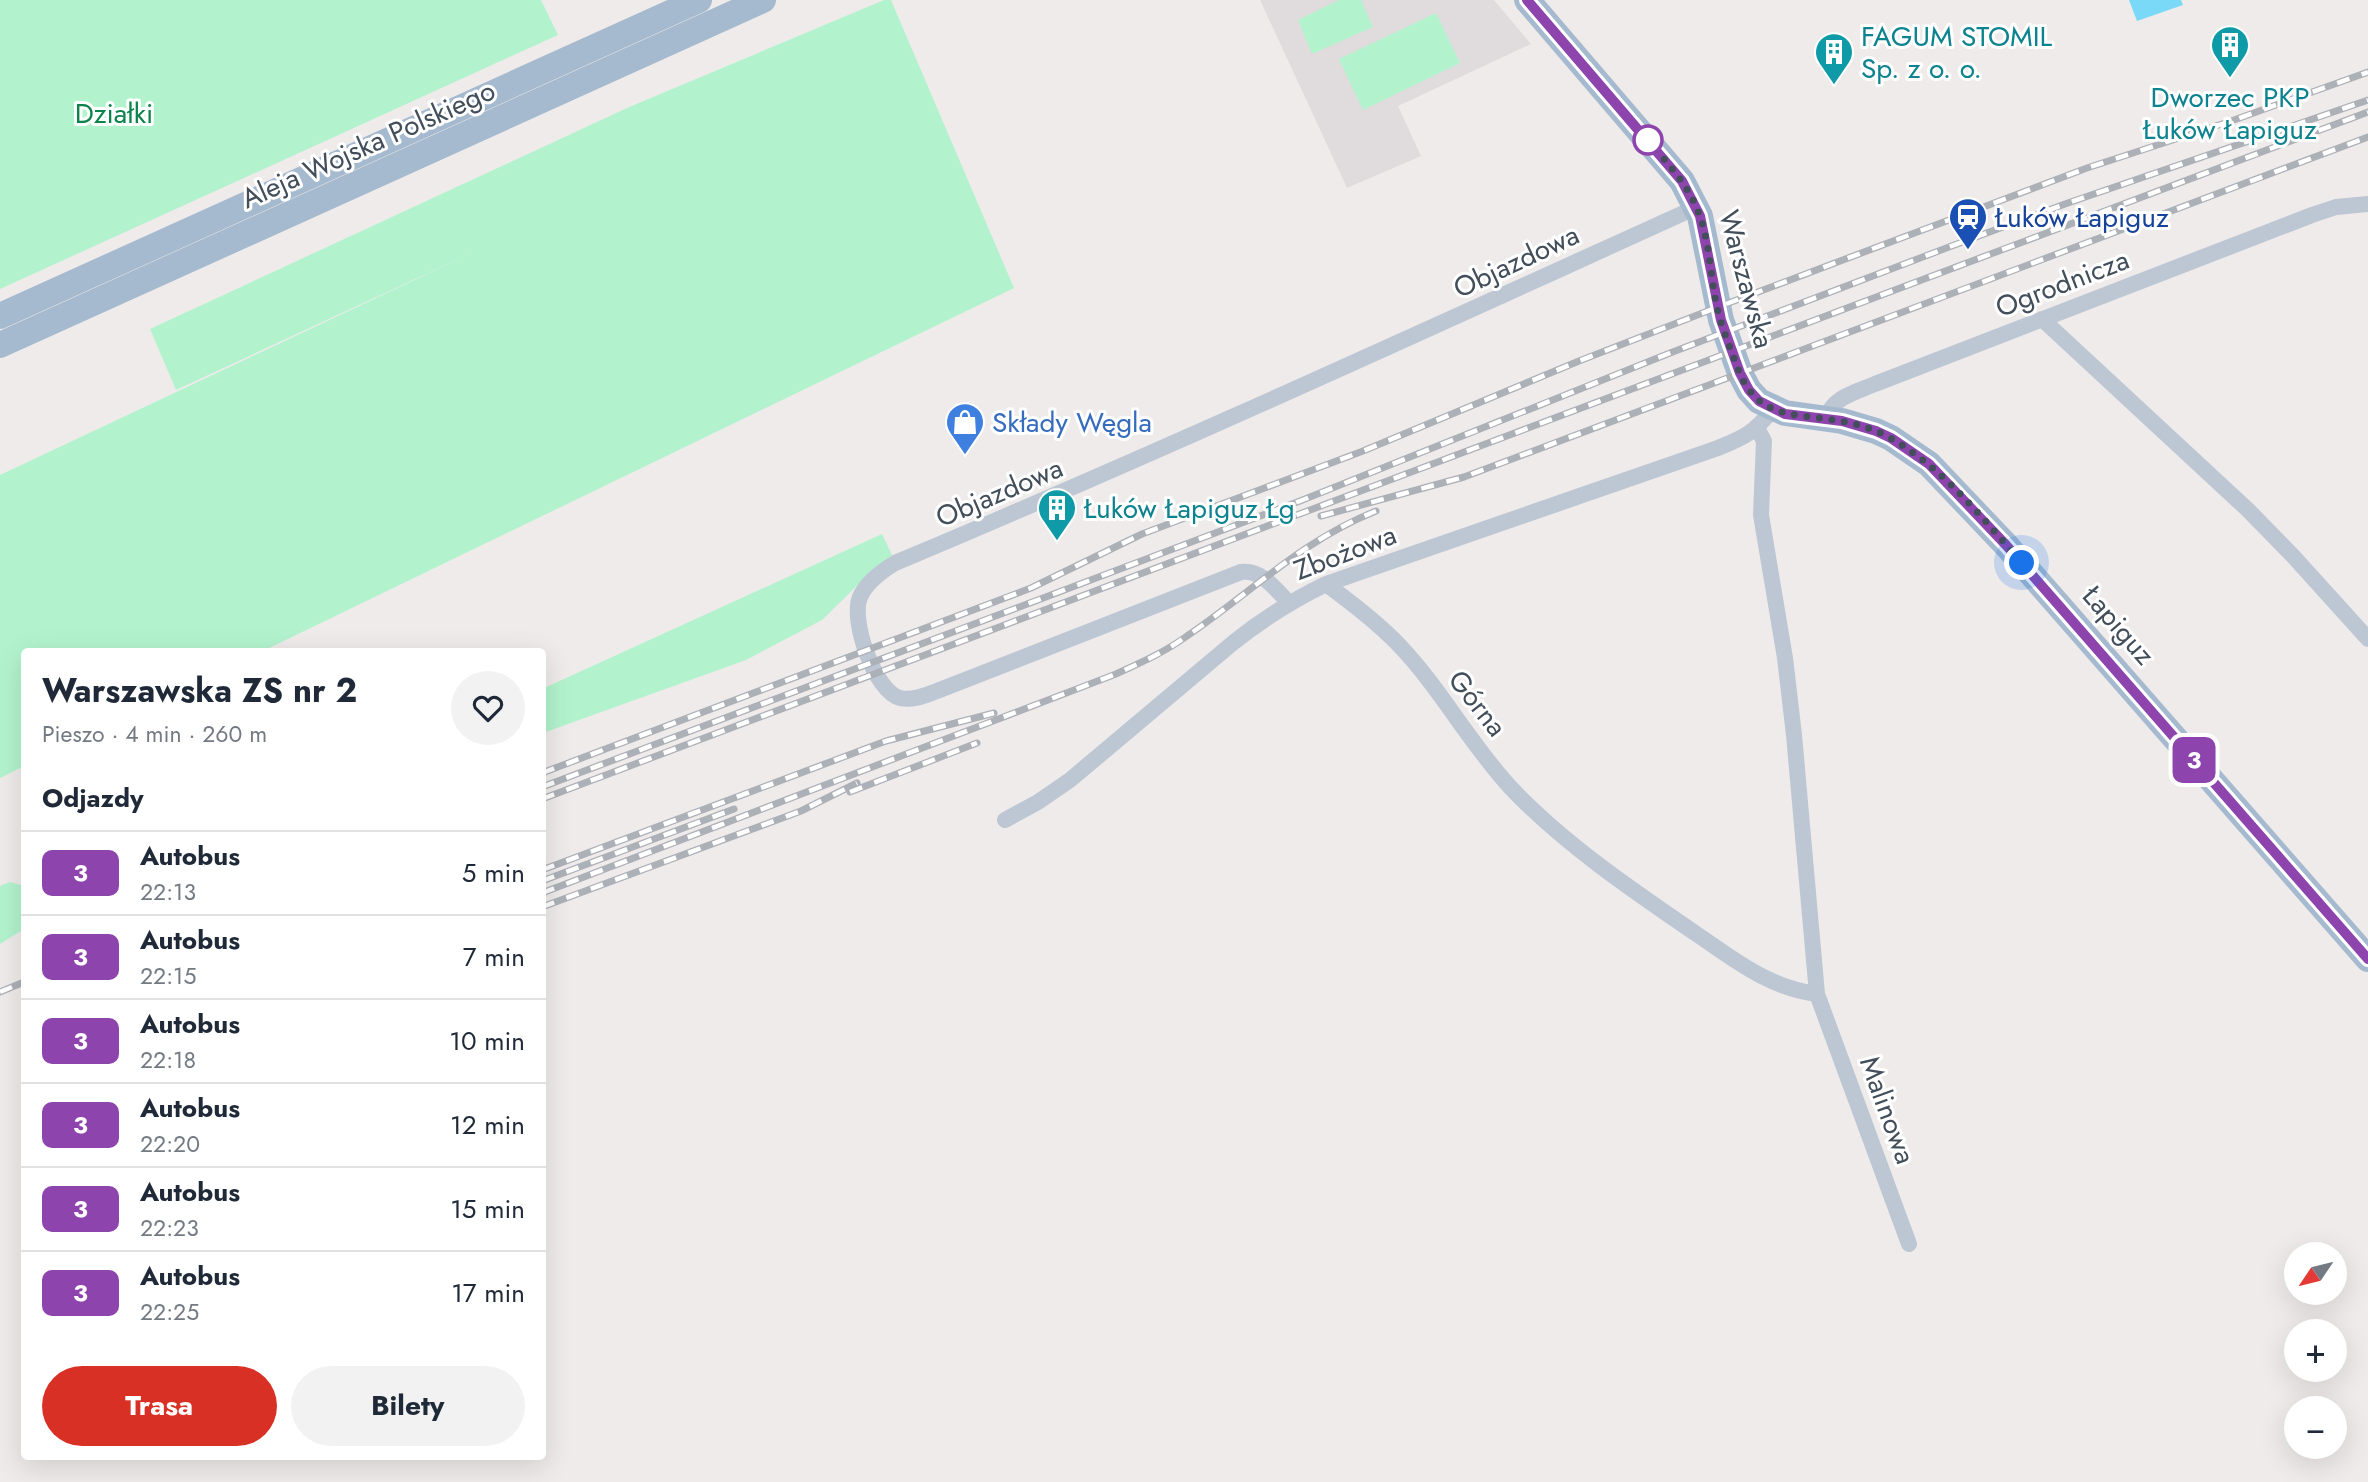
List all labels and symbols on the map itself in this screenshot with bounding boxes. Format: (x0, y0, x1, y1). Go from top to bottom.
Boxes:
place label: FAGUM STOMIL Sp. z o. o. (1861, 16, 2053, 89)
building icon: Dworzec PKP Łuków Łapiguz (2209, 24, 2251, 79)
building icon: FAGUM STOMIL Sp. z o. o. (1813, 31, 1855, 86)
street label: Aleja Wojska Polskiego (235, 70, 502, 219)
place label: Dworzec PKP Łuków Łapiguz (2142, 77, 2317, 150)
park label: Działki (75, 93, 153, 134)
unlabelled marker (1633, 125, 1663, 155)
station icon: Łuków Łapiguz (1947, 196, 1989, 251)
place label: Łuków Łapiguz (1994, 197, 2169, 238)
street label: Warszawska (1708, 205, 1785, 353)
street label: Objazdowa (1446, 214, 1586, 309)
street label: Ogrodnicza (1989, 239, 2135, 328)
shop icon: Składy Węgla (944, 401, 986, 456)
place label: Składy Węgla (992, 402, 1152, 443)
street label: Objazdowa (929, 447, 1069, 538)
building icon: Łuków Łapiguz Łg (1036, 487, 1078, 542)
place label: Łuków Łapiguz Łg (1083, 488, 1295, 529)
street label: Zbożowa (1288, 514, 1402, 591)
your location (2004, 545, 2039, 580)
street label: Łapiguz (2072, 576, 2165, 674)
street label: Górna (1438, 661, 1517, 745)
line badge: 3 (2171, 737, 2217, 783)
street label: Malinowa (1849, 1051, 1926, 1170)
north arrow (2284, 1242, 2347, 1306)

